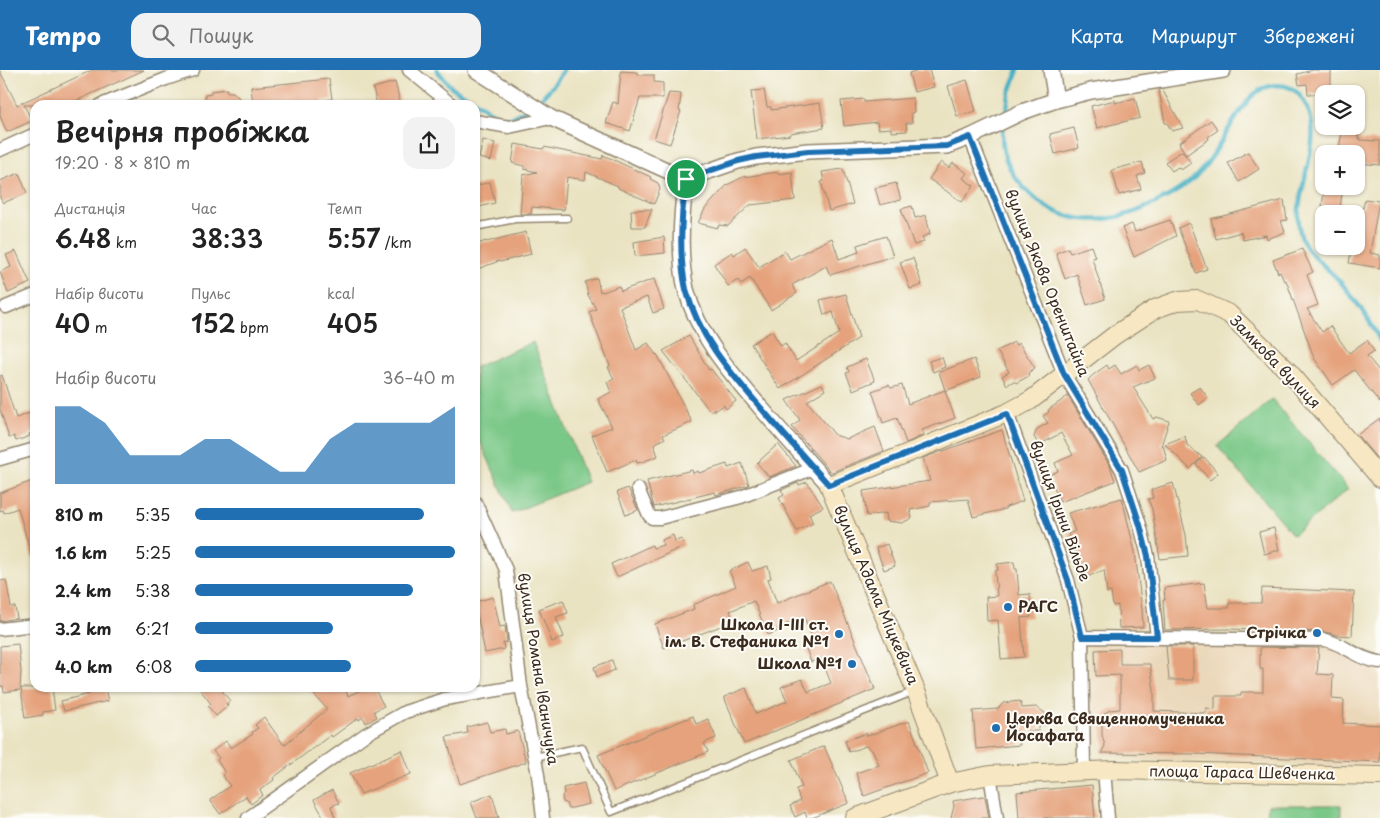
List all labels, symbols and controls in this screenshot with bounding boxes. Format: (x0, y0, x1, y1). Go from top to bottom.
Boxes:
search box (131, 13, 481, 58)
text: Tempo (25, 17, 101, 53)
icon: search (149, 21, 177, 49)
text: Пошук (189, 21, 253, 49)
text: Карта (1070, 22, 1123, 49)
text: Маршрут (1151, 22, 1236, 49)
text: Збережені (1264, 22, 1355, 49)
map controls (1315, 85, 1365, 255)
button: layers (1315, 85, 1365, 135)
text: Вечірня пробіжка (55, 109, 309, 152)
button: share (403, 117, 455, 169)
button: + (1315, 145, 1365, 195)
text: 19:20 · 8 × 810 m (55, 150, 190, 174)
pin (665, 158, 707, 200)
icon: arrive (672, 165, 700, 193)
street label: вулиця Якова Оренштайна (1000, 185, 1097, 380)
text: Дистанція (55, 198, 126, 219)
text: Час (191, 198, 217, 219)
text: Темп (327, 198, 362, 219)
button: − (1315, 205, 1365, 255)
text: 6.48 (55, 219, 111, 257)
text: 38:33 (191, 219, 263, 257)
text: 5:57 (327, 219, 380, 257)
text: km (111, 232, 137, 253)
text: /km (380, 232, 412, 253)
text: Набір висоти (55, 283, 144, 304)
text: Пульс (191, 283, 231, 304)
text: kcal (327, 283, 355, 304)
text: 40 (55, 304, 90, 342)
text: 152 (191, 304, 236, 342)
text: 405 (327, 304, 378, 342)
street label: Замкова вулиця (1225, 308, 1327, 413)
text: m (90, 317, 108, 338)
text: bpm (236, 317, 269, 338)
text: Набір висоти (55, 365, 156, 389)
text: 36–40 m (383, 365, 455, 389)
street label: вулиця Ірини Вільде (1025, 436, 1098, 584)
street label: вулиця Адама Міцкевича (829, 501, 926, 688)
text: 810 m (55, 502, 103, 526)
text: 5:35 (135, 502, 170, 526)
text: 1.6 km (55, 540, 107, 564)
text: 5:25 (135, 540, 171, 564)
street label: вулиця Романа Іваничука (513, 571, 566, 767)
text: 2.4 km (55, 578, 111, 602)
text: 5:38 (135, 578, 170, 602)
place label: РАГС (1018, 594, 1058, 617)
marker: РАГС (1002, 601, 1014, 613)
place label: Школа I-III ст. ім. В. Стефаника №1 (665, 612, 829, 652)
text: 3.2 km (55, 616, 112, 640)
text: 6:21 (135, 616, 169, 640)
place label: Стрічка (1246, 620, 1308, 643)
marker: Стрічка (1311, 627, 1323, 639)
marker: Школа I-III ст. ім. В. Стефаника №1 (833, 628, 845, 640)
place label: Школа №1 (758, 651, 842, 674)
text: 4.0 km (55, 654, 112, 678)
text: 6:08 (135, 654, 172, 678)
marker: Школа №1 (846, 658, 858, 670)
place label: Церква Священномученика Йосафата (1006, 706, 1225, 746)
marker: Церква Священномученика Йосафата (990, 722, 1002, 734)
street label: площа Тараса Шевченка (1149, 758, 1336, 785)

